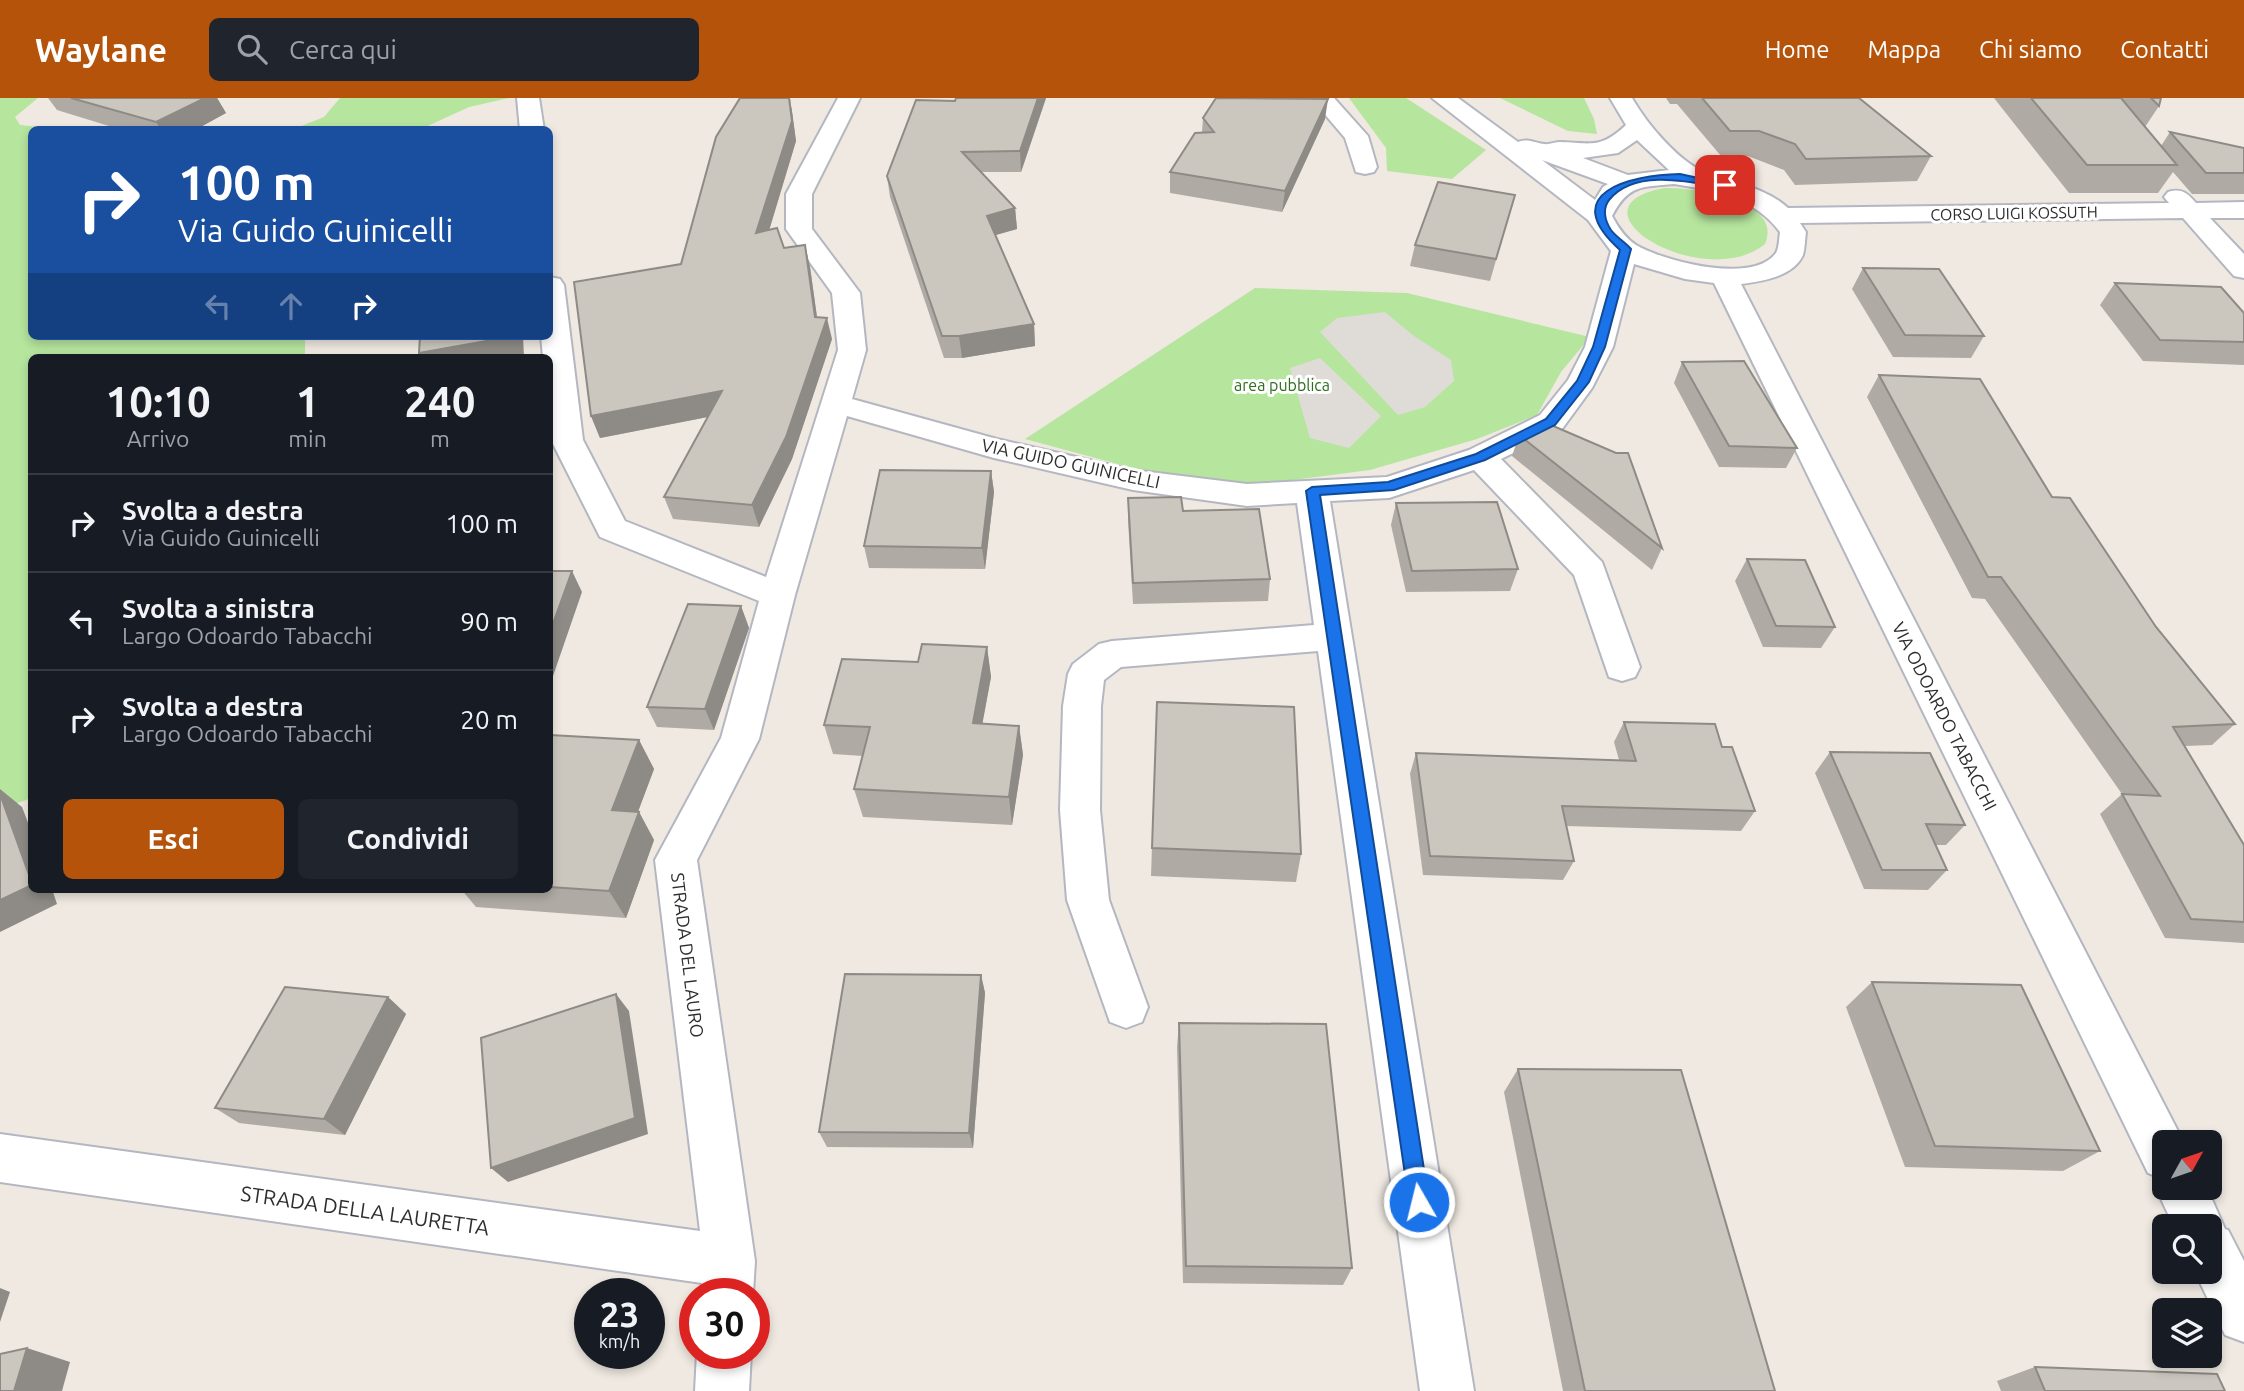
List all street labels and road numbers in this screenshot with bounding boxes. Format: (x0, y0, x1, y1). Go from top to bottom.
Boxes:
street label: CORSO LUIGI KOSSUTH (1930, 203, 2098, 223)
street label: VIA GUIDO GUINICELLI (980, 434, 1162, 492)
street label: VIA ODOARDO TABACCHI (1889, 618, 2001, 814)
street label: STRADA DEL LAURO (668, 871, 708, 1039)
street label: STRADA DELLA LAURETTA (239, 1181, 491, 1239)

